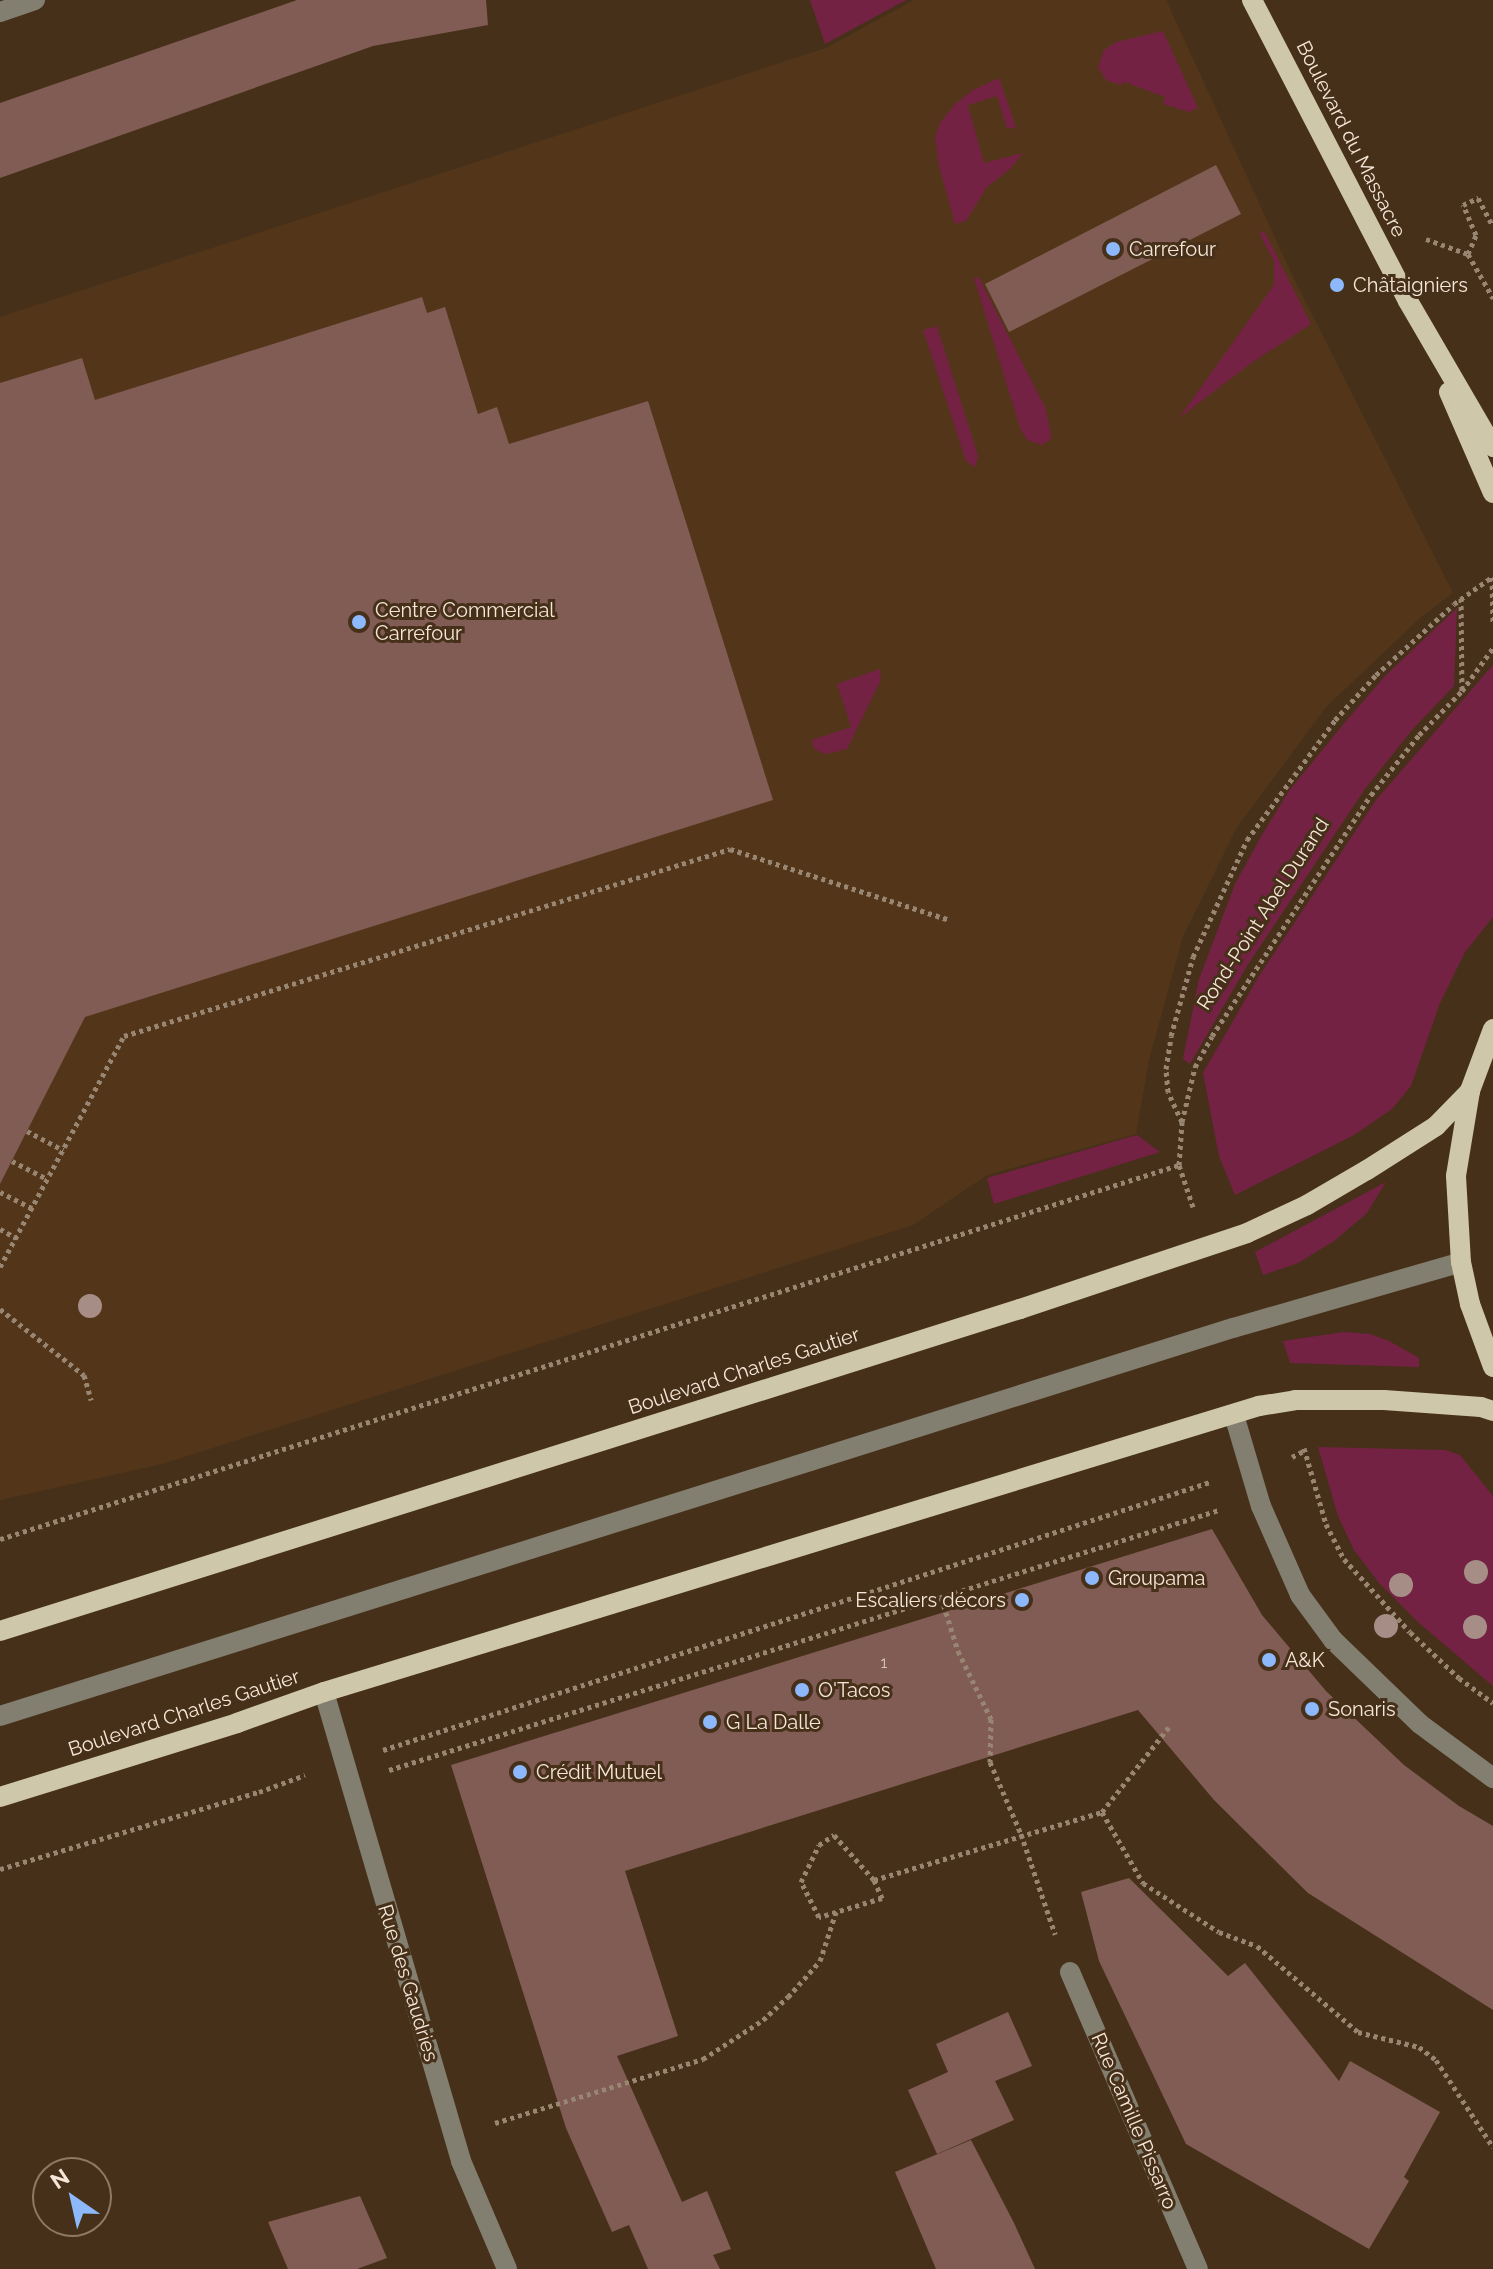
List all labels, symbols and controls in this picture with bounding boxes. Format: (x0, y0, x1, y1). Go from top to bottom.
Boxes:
street label: Boulevard du Massacre (1291, 37, 1411, 241)
place label: Carrefour (1129, 237, 1216, 261)
marker: Carrefour (1104, 240, 1122, 258)
place label: Châtaigniers (1353, 273, 1468, 297)
marker: Châtaigniers (1328, 276, 1346, 294)
place label: Centre Commercial Carrefour (375, 598, 555, 645)
marker: Centre Commercial Carrefour (350, 613, 368, 631)
street label: Rond-Point Abel Durand (1192, 813, 1334, 1015)
street label: Boulevard Charles Gautier (625, 1322, 863, 1420)
place label: Groupama (1108, 1566, 1205, 1590)
marker: Groupama (1083, 1569, 1101, 1587)
place label: Escaliers décors (855, 1588, 1006, 1612)
marker: Escaliers décors (1013, 1591, 1031, 1609)
place label: A&K (1285, 1648, 1325, 1672)
marker: A&K (1260, 1651, 1278, 1669)
house number: 1 (881, 1653, 887, 1673)
street label: Boulevard Charles Gautier (65, 1664, 303, 1762)
place label: O'Tacos (818, 1678, 890, 1702)
marker: O'Tacos (793, 1681, 811, 1699)
place label: Sonaris (1328, 1697, 1396, 1721)
marker: Sonaris (1303, 1700, 1321, 1718)
place label: G La Dalle (726, 1710, 821, 1734)
marker: G La Dalle (701, 1713, 719, 1731)
place label: Crédit Mutuel (536, 1760, 662, 1784)
marker: Crédit Mutuel (511, 1763, 529, 1781)
street label: Rue des Gaudries (373, 1902, 443, 2064)
street label: Rue Camille Pissarro (1086, 2029, 1182, 2213)
north arrow (32, 2157, 112, 2237)
text: N (45, 2163, 74, 2194)

